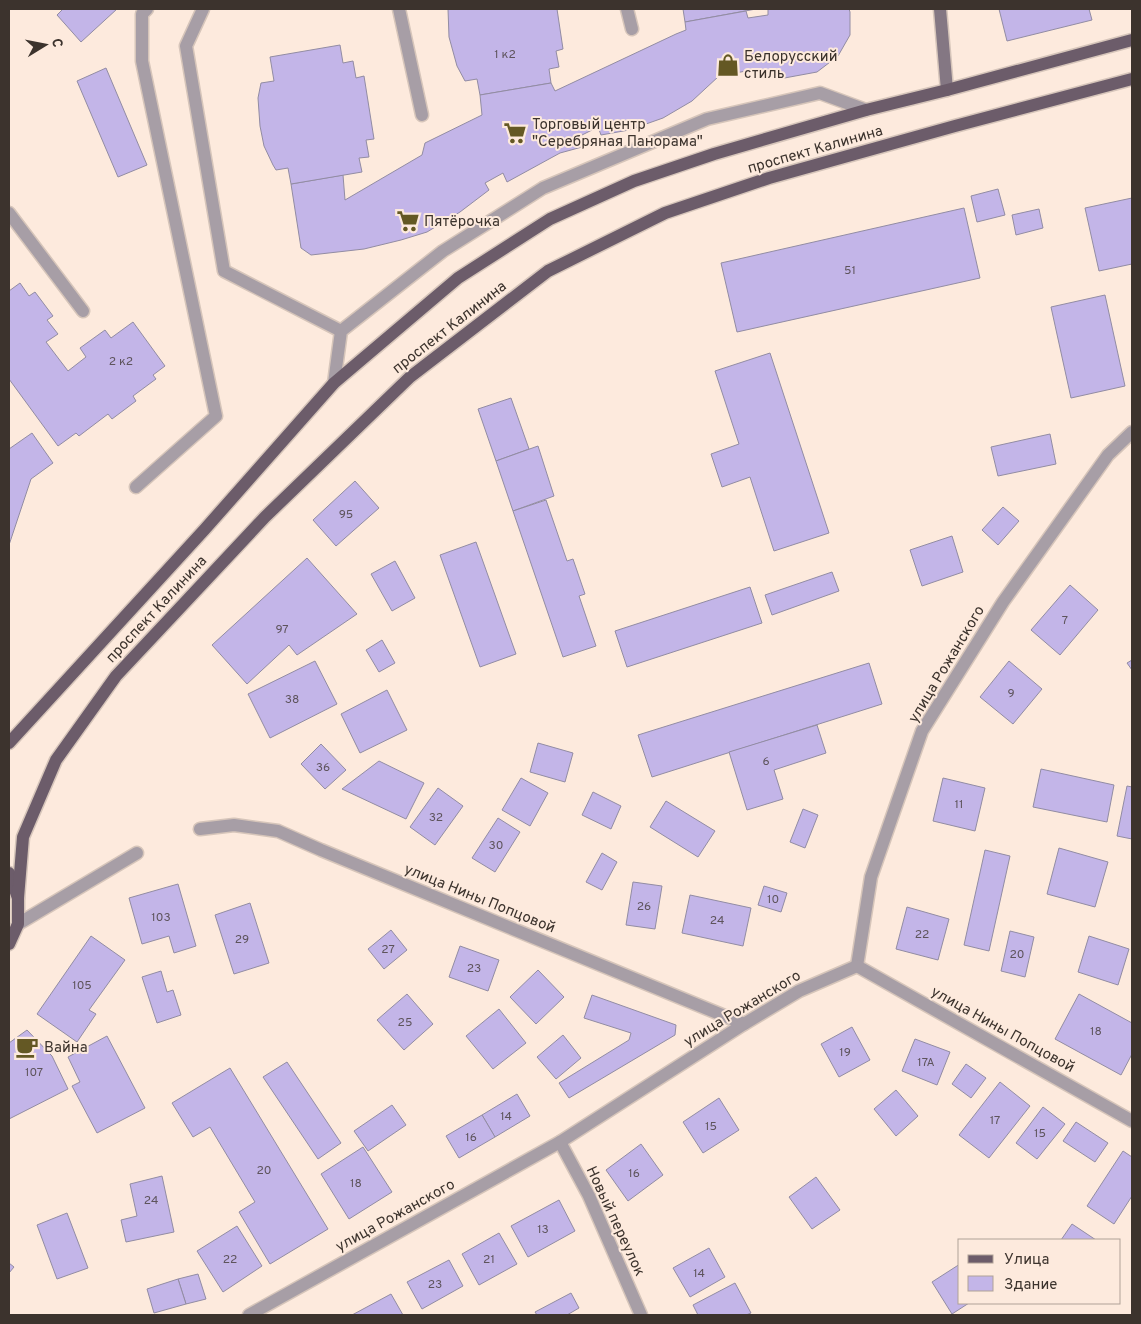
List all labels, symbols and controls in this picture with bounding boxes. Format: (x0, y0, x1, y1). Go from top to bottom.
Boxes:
north arrow (20, 20, 70, 70)
text: С (47, 37, 65, 49)
house number: 1 к2 (494, 47, 516, 63)
place label: Белорусский стиль (744, 48, 838, 84)
shop icon: Белорусский стиль (715, 52, 741, 78)
place label: Торговый центр "Серебряная Панорама" (532, 116, 703, 152)
supermarket icon: Торговый центр "Серебряная Панорама" (502, 120, 528, 146)
street label: проспект Калинина (746, 122, 885, 179)
supermarket icon: Пятёрочка (395, 208, 421, 234)
place label: Пятёрочка (424, 213, 500, 232)
house number: 51 (844, 263, 856, 279)
street label: проспект Калинина (389, 278, 511, 379)
house number: 2 к2 (109, 354, 133, 370)
house number: 95 (339, 507, 353, 523)
street label: проспект Калинина (102, 552, 212, 668)
street label: улица Рожанского (905, 603, 990, 727)
house number: 7 (1062, 613, 1068, 629)
house number: 97 (275, 622, 289, 638)
house number: 9 (1007, 686, 1015, 702)
house number: 38 (285, 692, 299, 708)
house number: 6 (762, 754, 770, 770)
house number: 36 (316, 760, 330, 776)
house number: 11 (955, 797, 963, 813)
house number: 32 (429, 810, 443, 826)
house number: 30 (489, 838, 503, 854)
street label: улица Нины Попцовой (401, 860, 558, 938)
house number: 10 (767, 892, 779, 908)
house number: 26 (637, 899, 651, 915)
house number: 103 (151, 910, 171, 926)
house number: 24 (710, 913, 724, 929)
house number: 22 (915, 927, 929, 943)
house number: 29 (235, 932, 249, 948)
house number: 27 (381, 942, 395, 958)
house number: 20 (1009, 947, 1025, 963)
house number: 23 (467, 961, 481, 977)
street label: улица Рожанского (681, 967, 805, 1052)
house number: 105 (72, 978, 92, 994)
street label: улица Нины Попцовой (927, 983, 1077, 1078)
house number: 25 (398, 1015, 412, 1031)
house number: 18 (1090, 1024, 1102, 1040)
cafe icon: Вайна (14, 1034, 40, 1060)
place label: Вайна (44, 1039, 88, 1058)
house number: 19 (839, 1045, 851, 1061)
house number: 17А (917, 1055, 935, 1071)
house number: 107 (25, 1065, 43, 1081)
house number: 14 (500, 1109, 512, 1125)
house number: 17 (990, 1113, 1000, 1129)
house number: 15 (705, 1119, 717, 1135)
house number: 15 (1034, 1126, 1046, 1142)
house number: 16 (465, 1130, 477, 1146)
house number: 20 (256, 1163, 272, 1179)
street label: Новый переулок (581, 1164, 648, 1280)
house number: 16 (628, 1166, 640, 1182)
street label: улица Рожанского (333, 1176, 459, 1257)
house number: 18 (350, 1176, 362, 1192)
house number: 24 (144, 1193, 158, 1209)
house number: 13 (537, 1222, 549, 1238)
legend (958, 1239, 1121, 1304)
text: Улица (1004, 1251, 1049, 1270)
house number: 22 (223, 1252, 237, 1268)
house number: 21 (483, 1252, 495, 1268)
house number: 14 (693, 1266, 705, 1282)
text: Здание (1004, 1276, 1057, 1295)
house number: 23 (428, 1277, 442, 1293)

